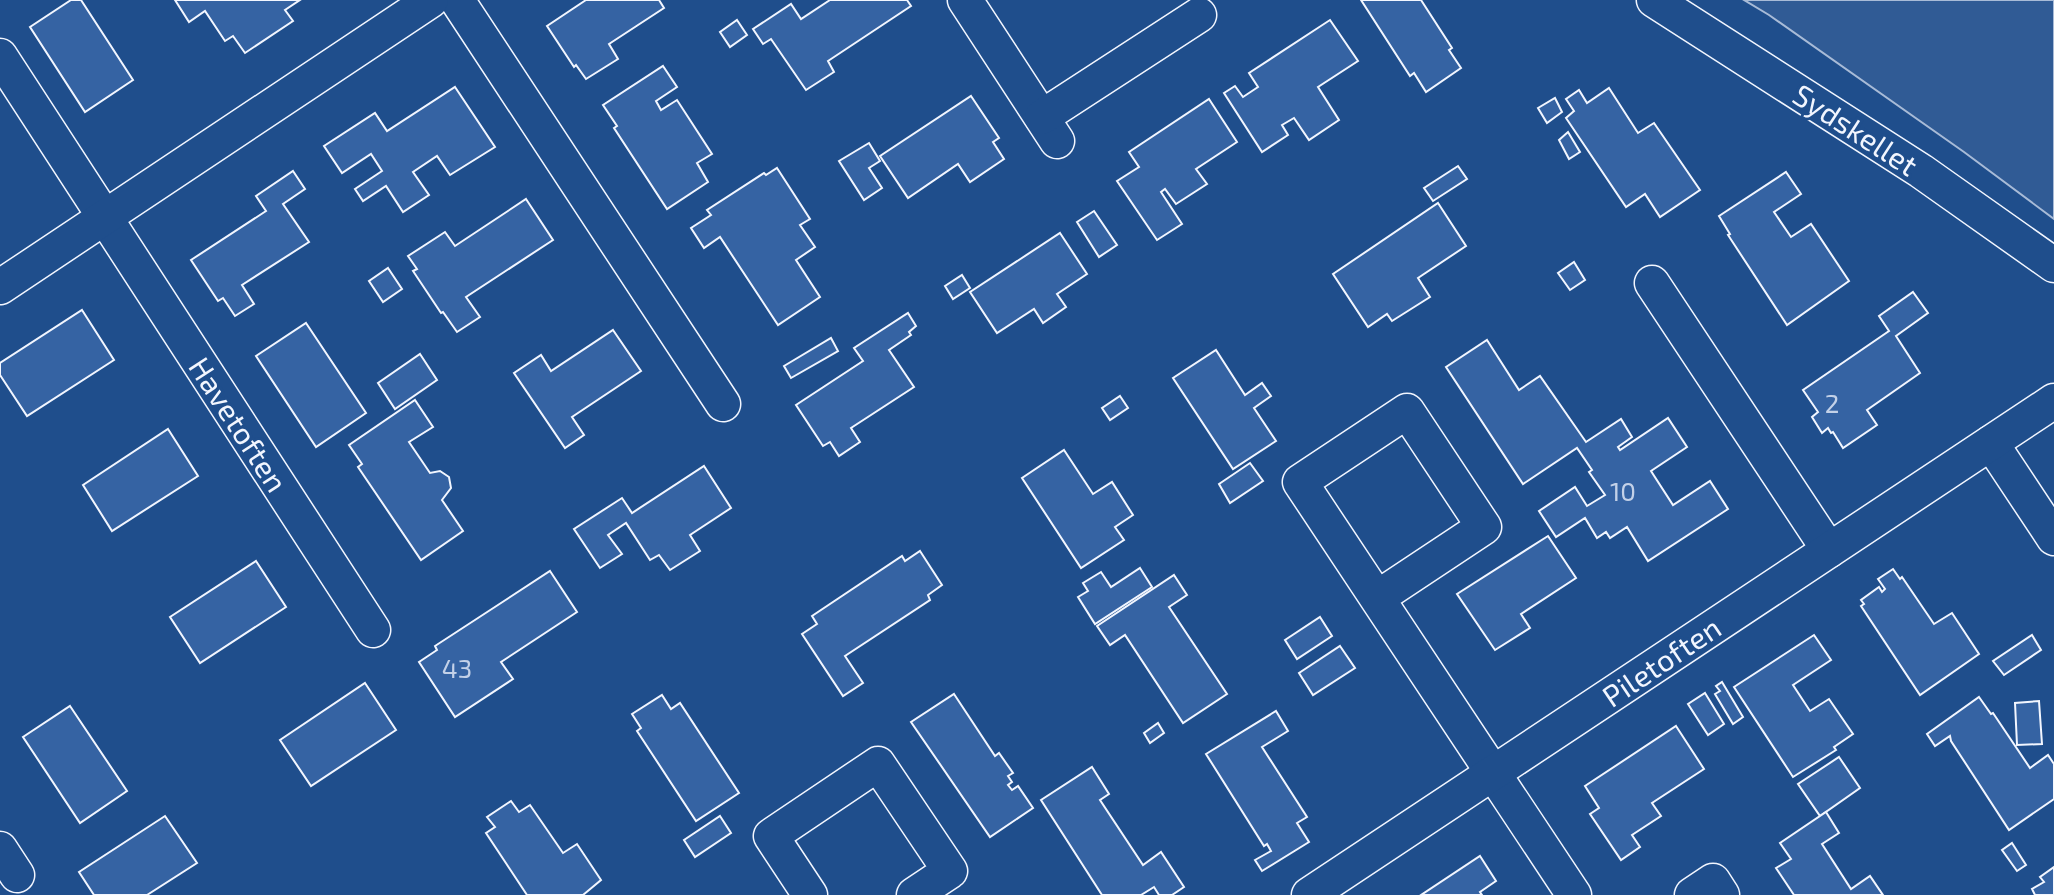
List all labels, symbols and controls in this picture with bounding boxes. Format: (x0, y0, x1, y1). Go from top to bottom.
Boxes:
street label: Sydskellet (1787, 75, 1925, 183)
street label: Havetoften (182, 350, 296, 498)
house number: 2 (1825, 387, 1839, 418)
house number: 10 (1610, 475, 1636, 506)
street label: Piletoften (1595, 608, 1727, 714)
house number: 43 (442, 652, 472, 683)

